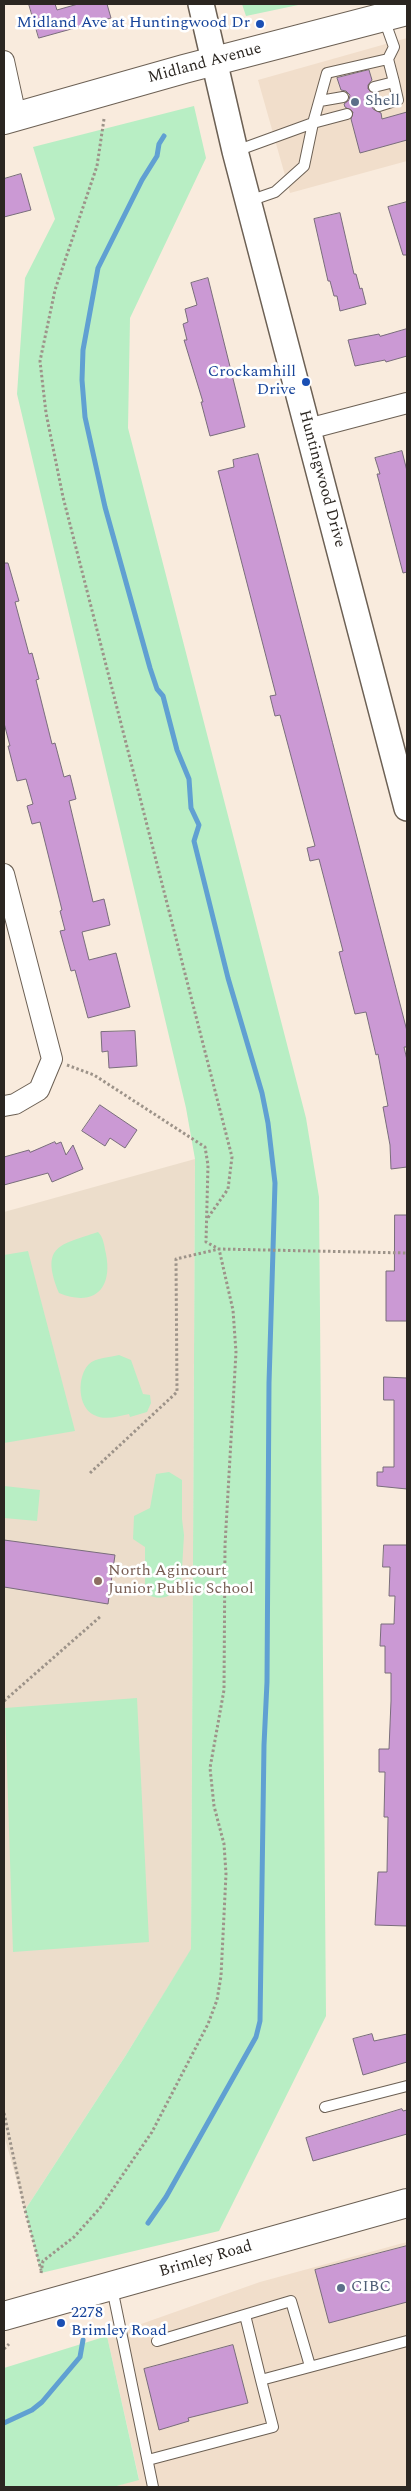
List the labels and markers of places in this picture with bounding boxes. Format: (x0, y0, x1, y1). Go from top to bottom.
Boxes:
place label: Midland Ave at Huntingwood Dr (17, 14, 250, 34)
marker: Midland Ave at Huntingwood Dr (254, 18, 266, 30)
place label: Shell (365, 92, 400, 112)
marker: Shell (349, 96, 361, 108)
place label: Crockamhill Drive (208, 363, 296, 401)
marker: Crockamhill Drive (300, 376, 312, 388)
place label: North Agincourt Junior Public School (108, 1562, 254, 1600)
marker: North Agincourt Junior Public School (92, 1575, 104, 1587)
place label: CIBC (351, 2278, 391, 2298)
marker: CIBC (335, 2282, 347, 2294)
place label: 2278 Brimley Road (71, 2304, 167, 2342)
marker: 2278 Brimley Road (55, 2317, 67, 2329)

